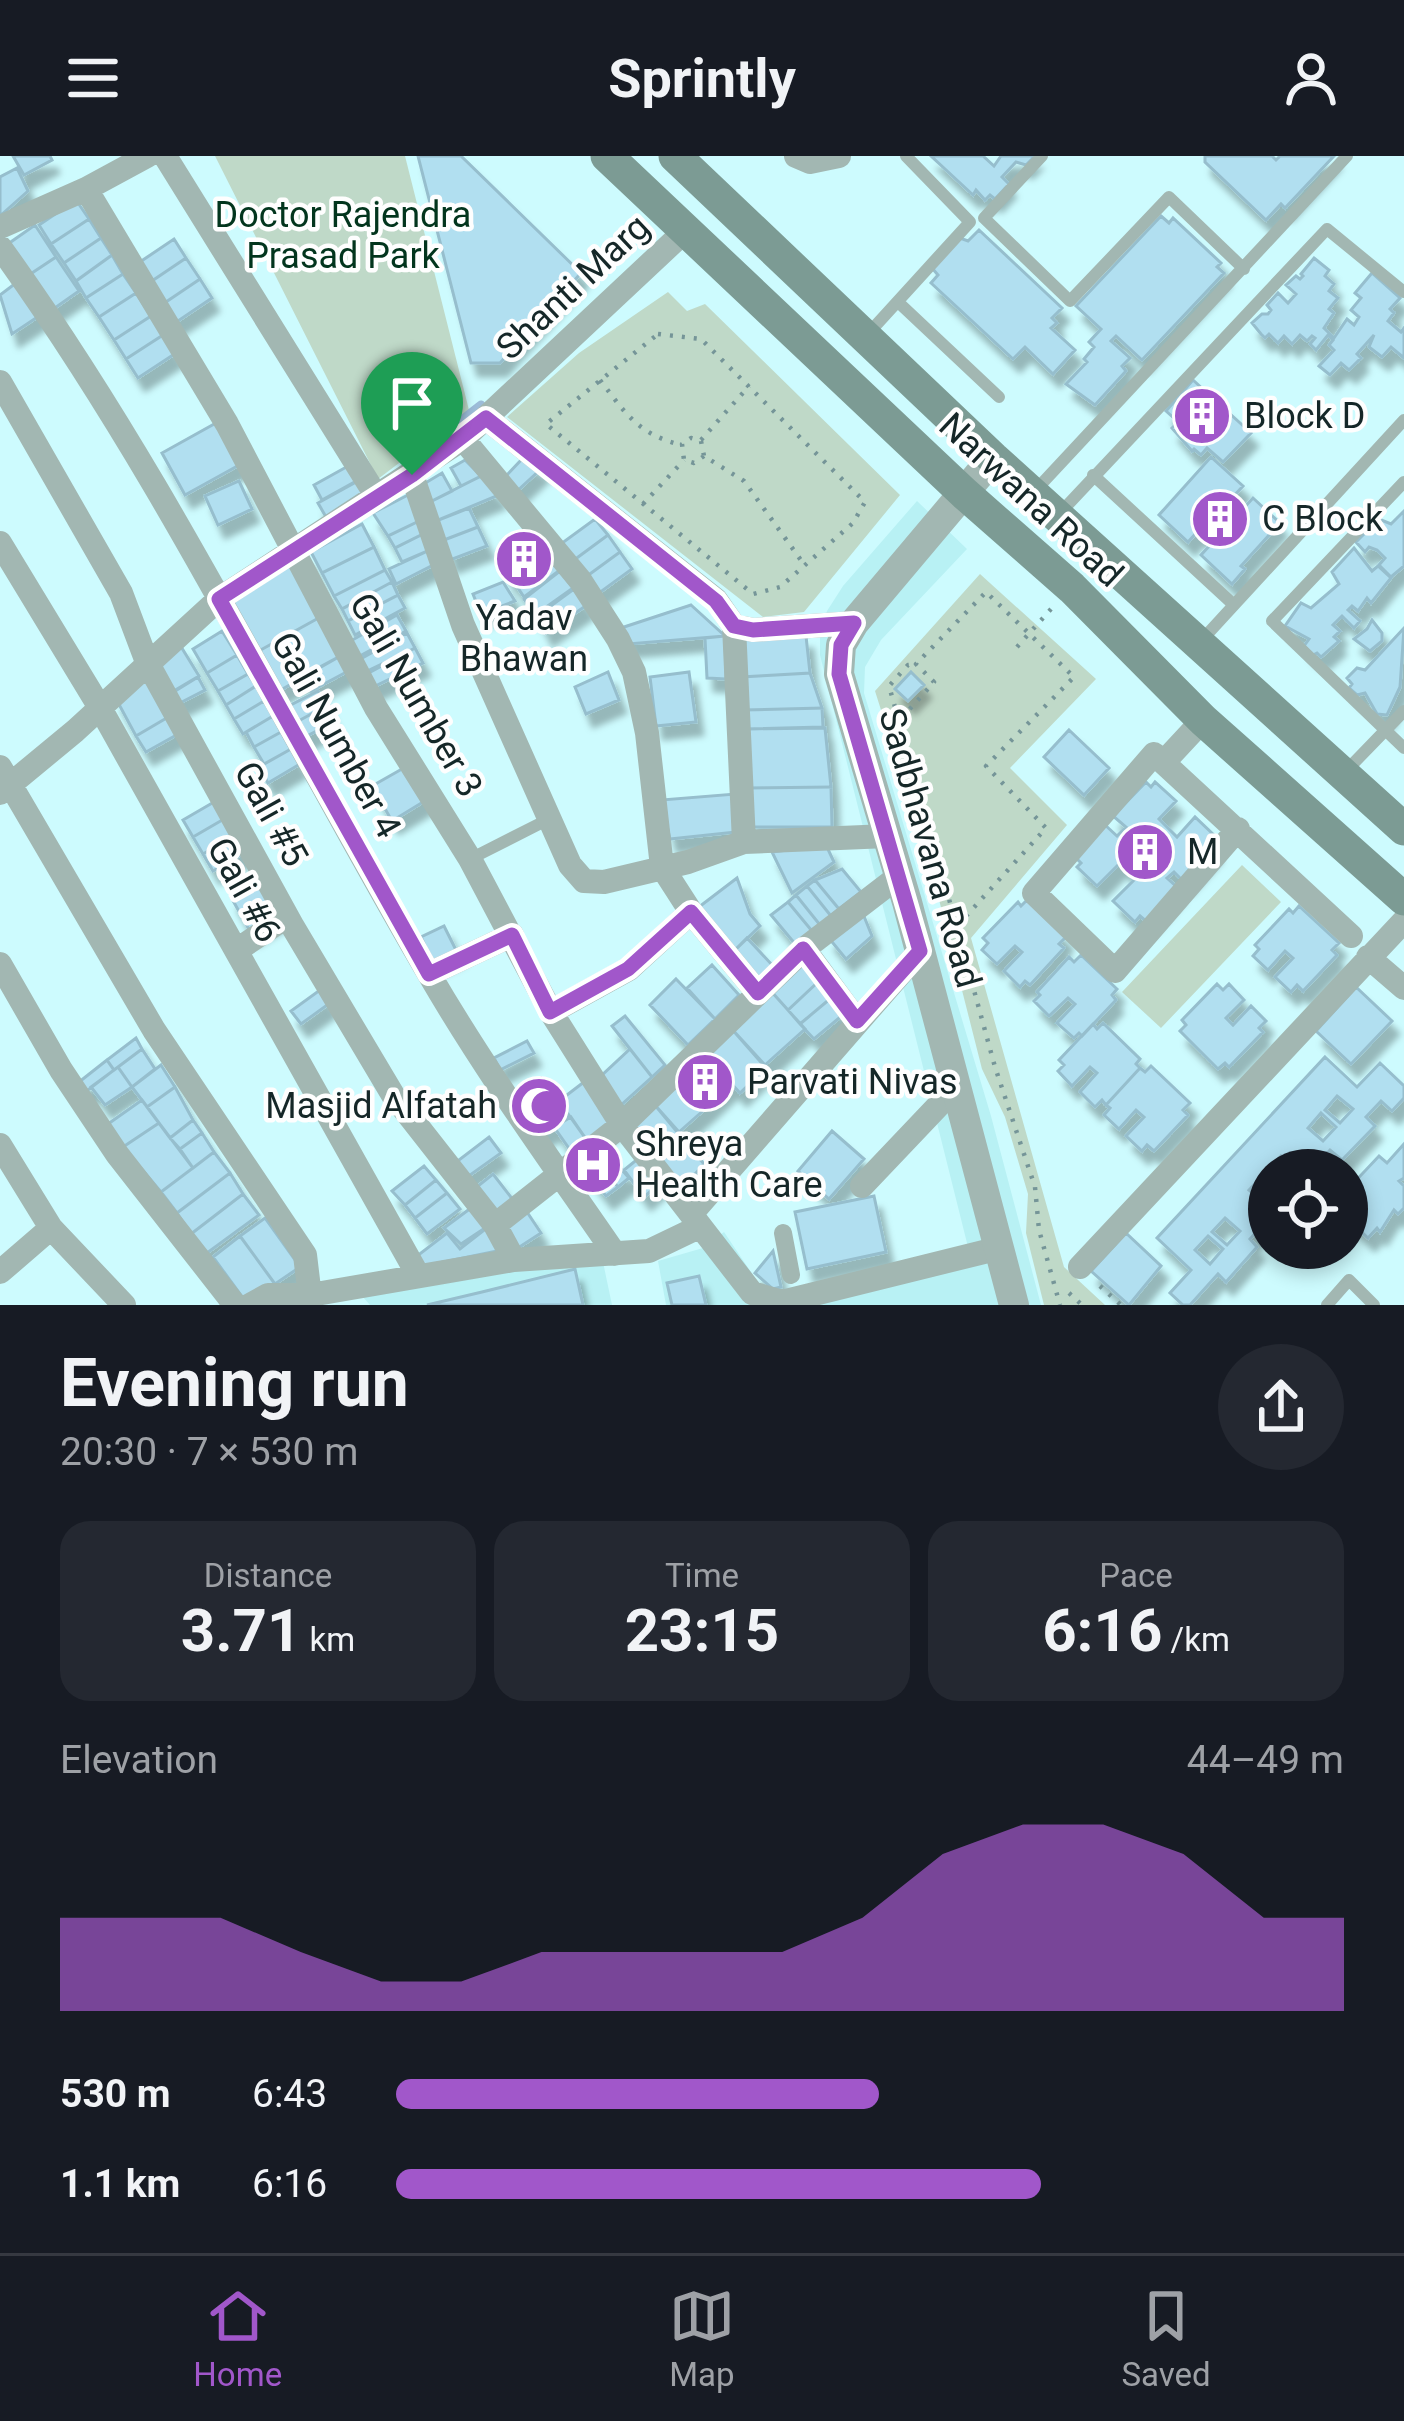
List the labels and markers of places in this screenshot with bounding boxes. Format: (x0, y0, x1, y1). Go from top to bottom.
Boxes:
pin (361, 352, 463, 475)
building icon: Block D (1171, 385, 1233, 447)
place label: Block D (1244, 395, 1365, 437)
building icon: C Block (1189, 488, 1251, 550)
place label: C Block (1262, 498, 1384, 540)
building icon: Yadav Bhawan (493, 528, 555, 590)
place label: Yadav Bhawan (460, 597, 588, 680)
building icon: M (1114, 821, 1176, 883)
place label: M (1187, 831, 1218, 873)
building icon: Parvati Nivas (674, 1051, 736, 1113)
place label: Parvati Nivas (747, 1061, 958, 1103)
mosque icon: Masjid Alfatah (508, 1075, 570, 1137)
place label: Masjid Alfatah (265, 1085, 497, 1127)
place label: Shreya Health Care (635, 1123, 823, 1206)
hospital icon: Shreya Health Care (562, 1134, 624, 1196)

